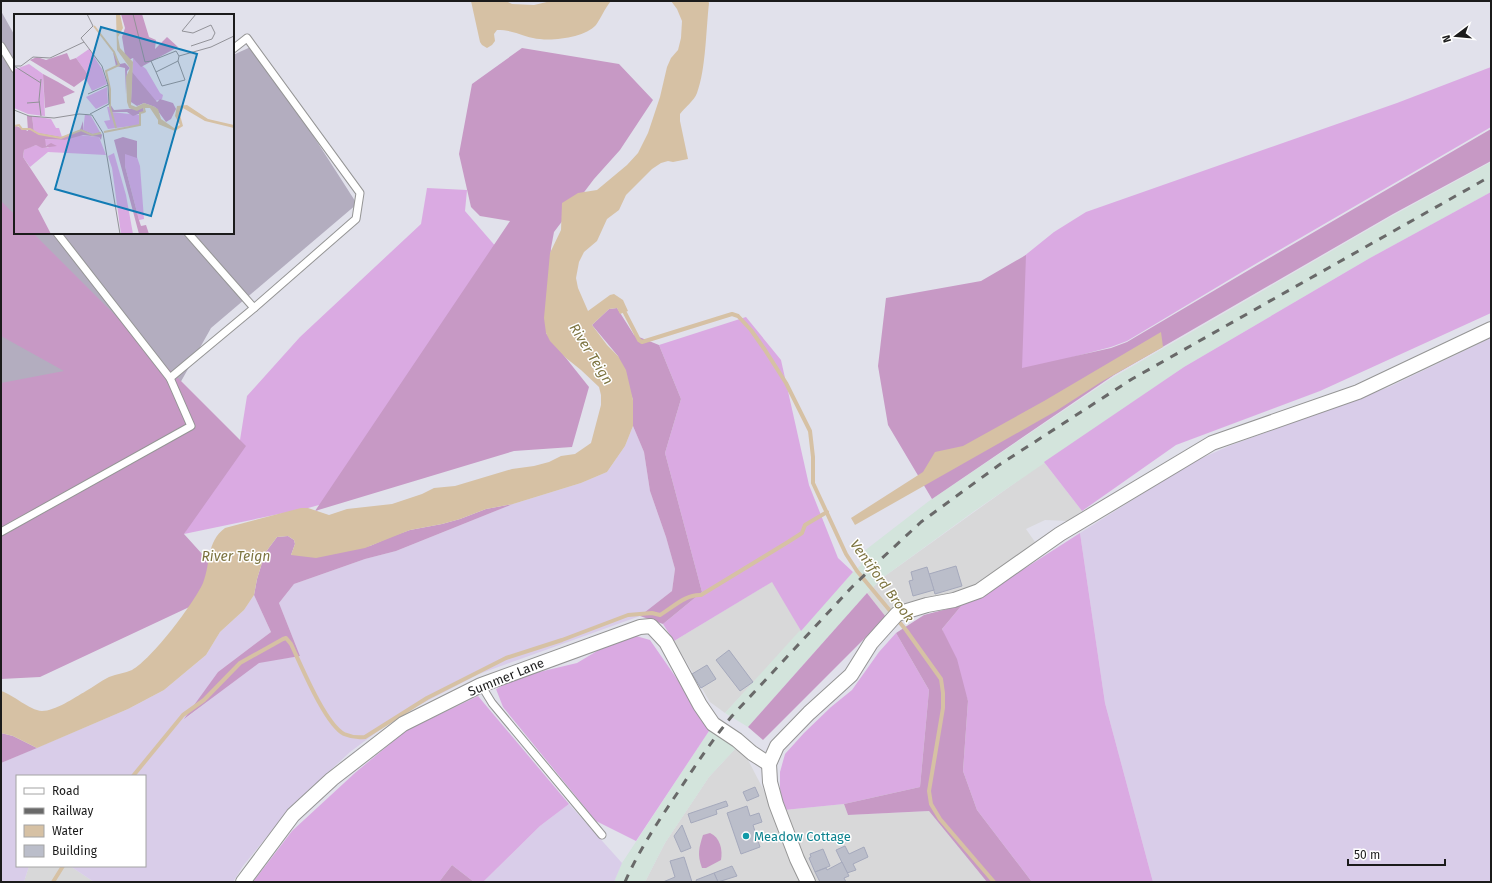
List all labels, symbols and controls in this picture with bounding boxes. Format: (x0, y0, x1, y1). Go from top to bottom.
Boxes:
inset map (14, 14, 234, 234)
north arrow (1436, 16, 1476, 56)
text: N (1440, 33, 1454, 44)
water label: River Teign (566, 320, 616, 388)
water label: Ventiford Brook (846, 536, 918, 626)
water label: River Teign (201, 548, 271, 565)
street label: Summer Lane (466, 655, 546, 699)
legend (16, 775, 146, 867)
text: Road (52, 784, 80, 798)
text: Railway (52, 804, 93, 818)
text: Water (52, 824, 84, 838)
place label: Meadow Cottage (754, 829, 851, 844)
marker: Meadow Cottage (741, 831, 751, 841)
scale bar (1348, 841, 1445, 867)
text: Building (52, 844, 98, 858)
text: 50 m (1354, 848, 1380, 862)

